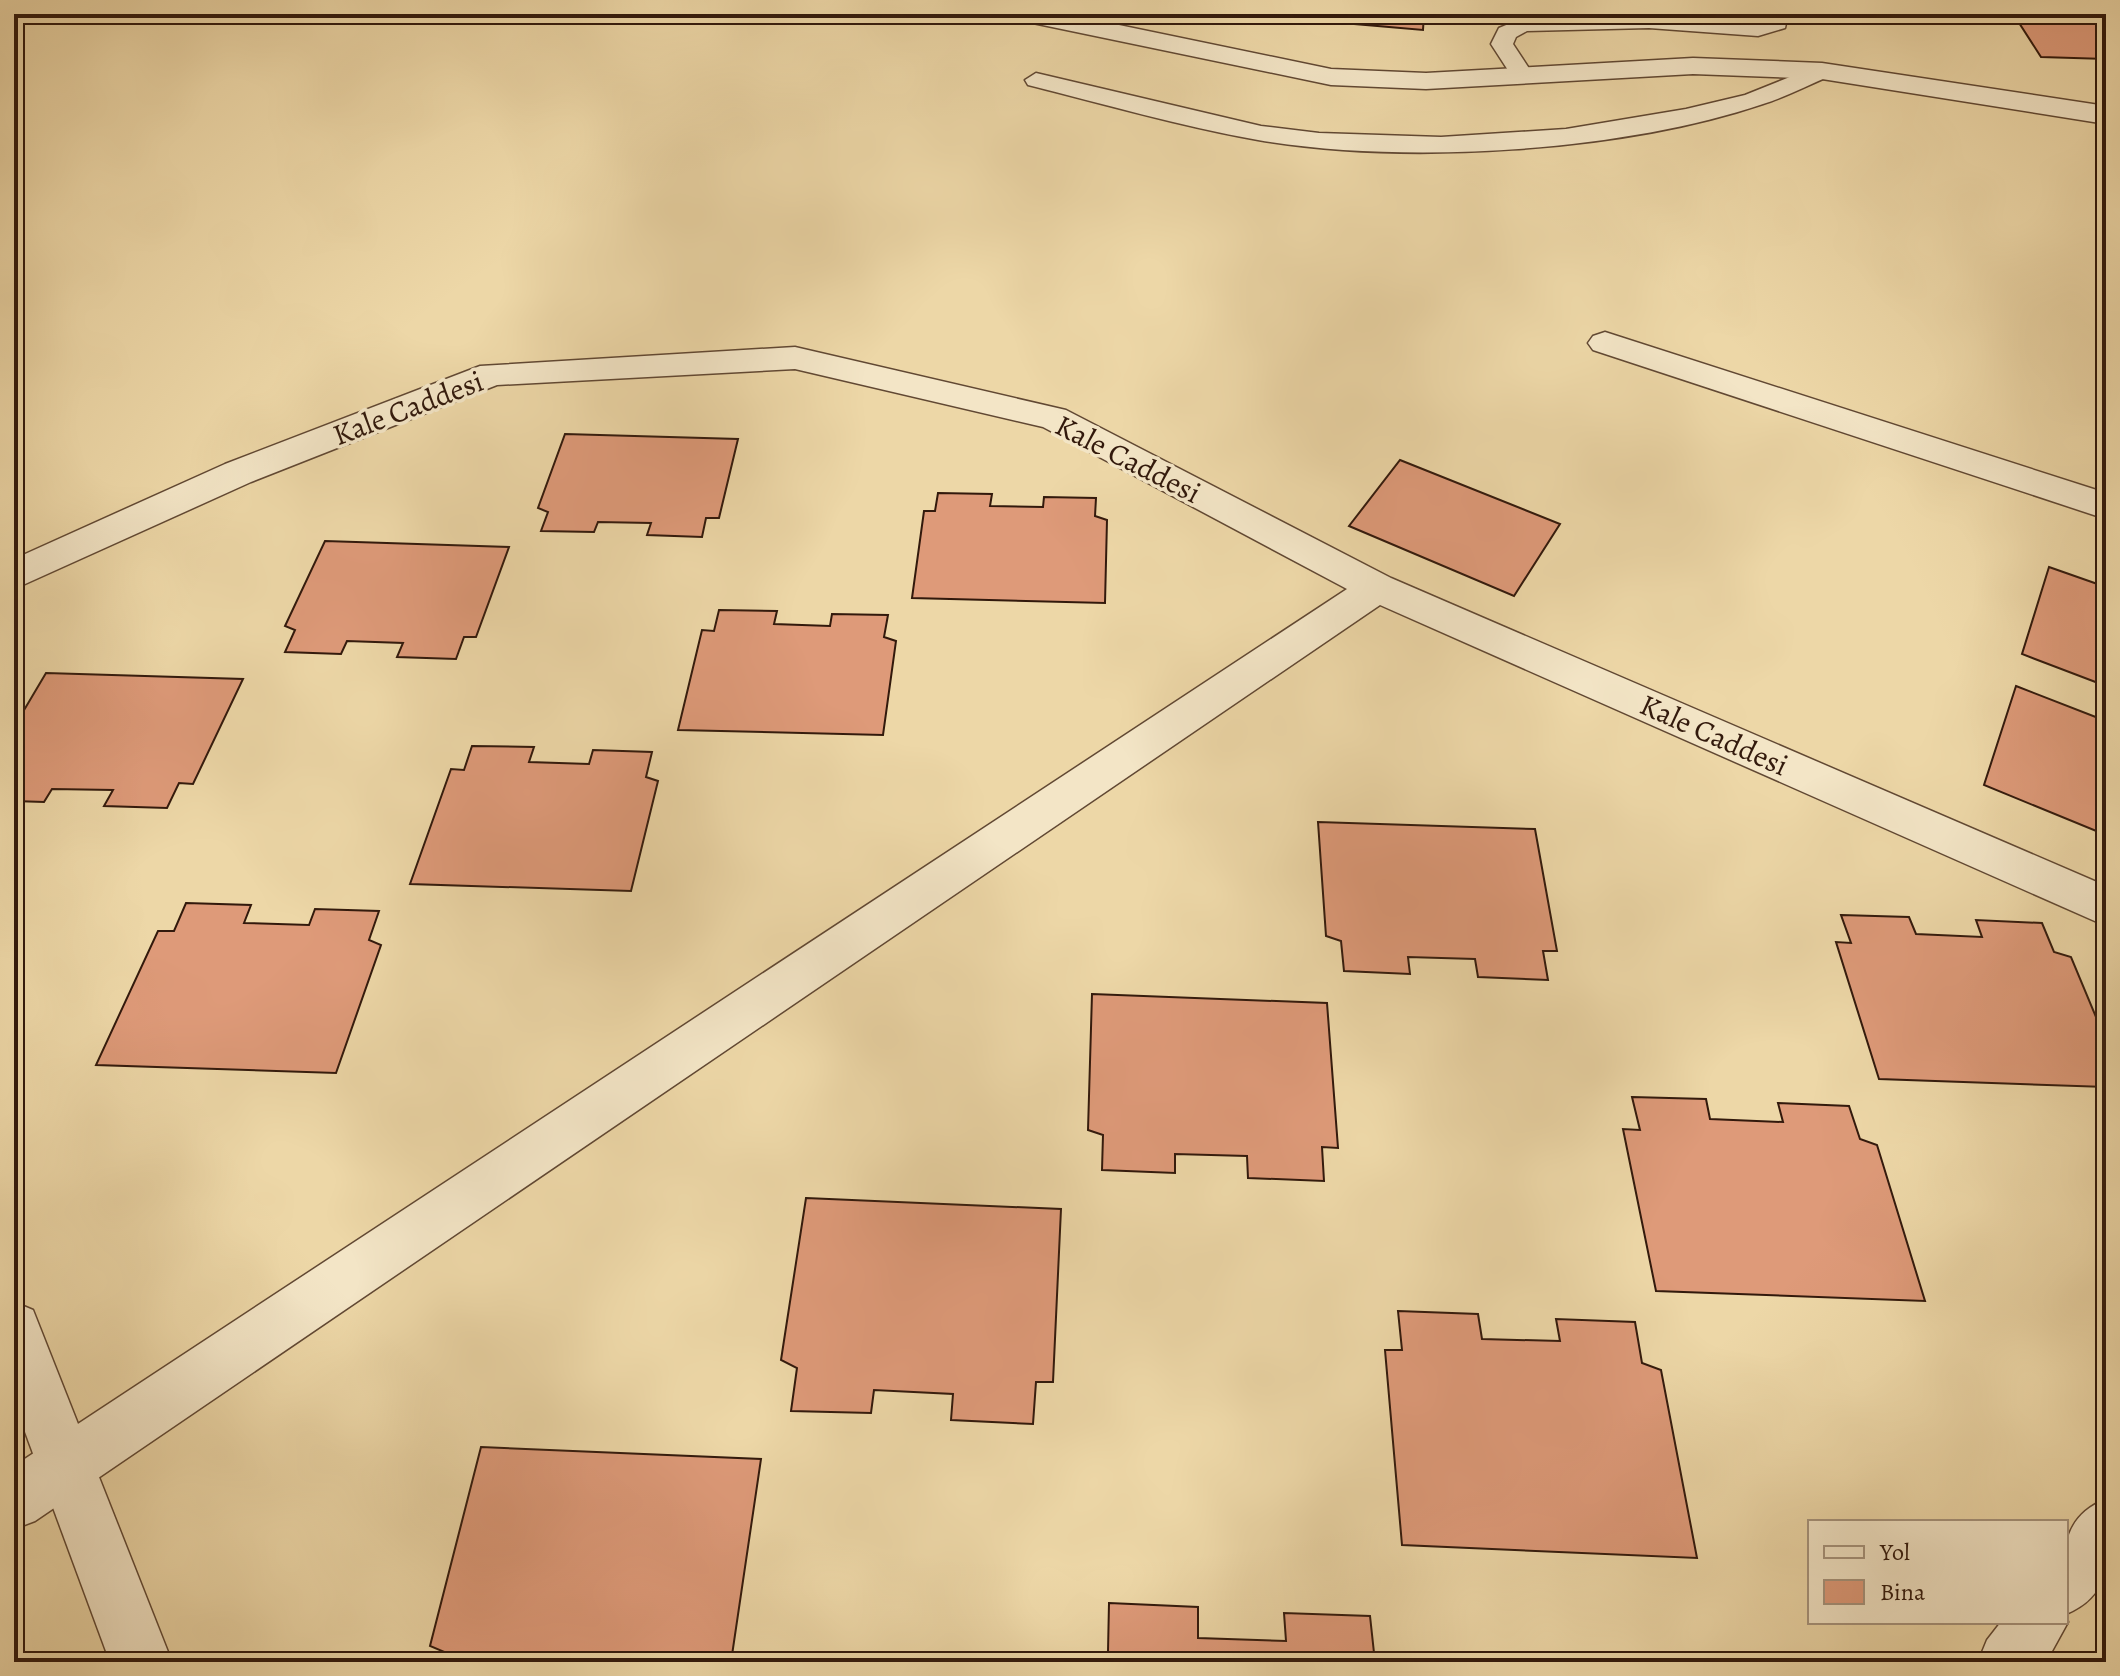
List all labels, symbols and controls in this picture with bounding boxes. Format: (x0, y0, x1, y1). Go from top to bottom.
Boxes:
street label: Kale Caddesi (327, 361, 489, 455)
street label: Kale Caddesi (1048, 405, 1208, 513)
street label: Kale Caddesi (1634, 685, 1794, 785)
legend (1808, 1520, 2068, 1624)
text: Yol (1879, 1536, 1910, 1568)
text: Bina (1880, 1576, 1926, 1608)

